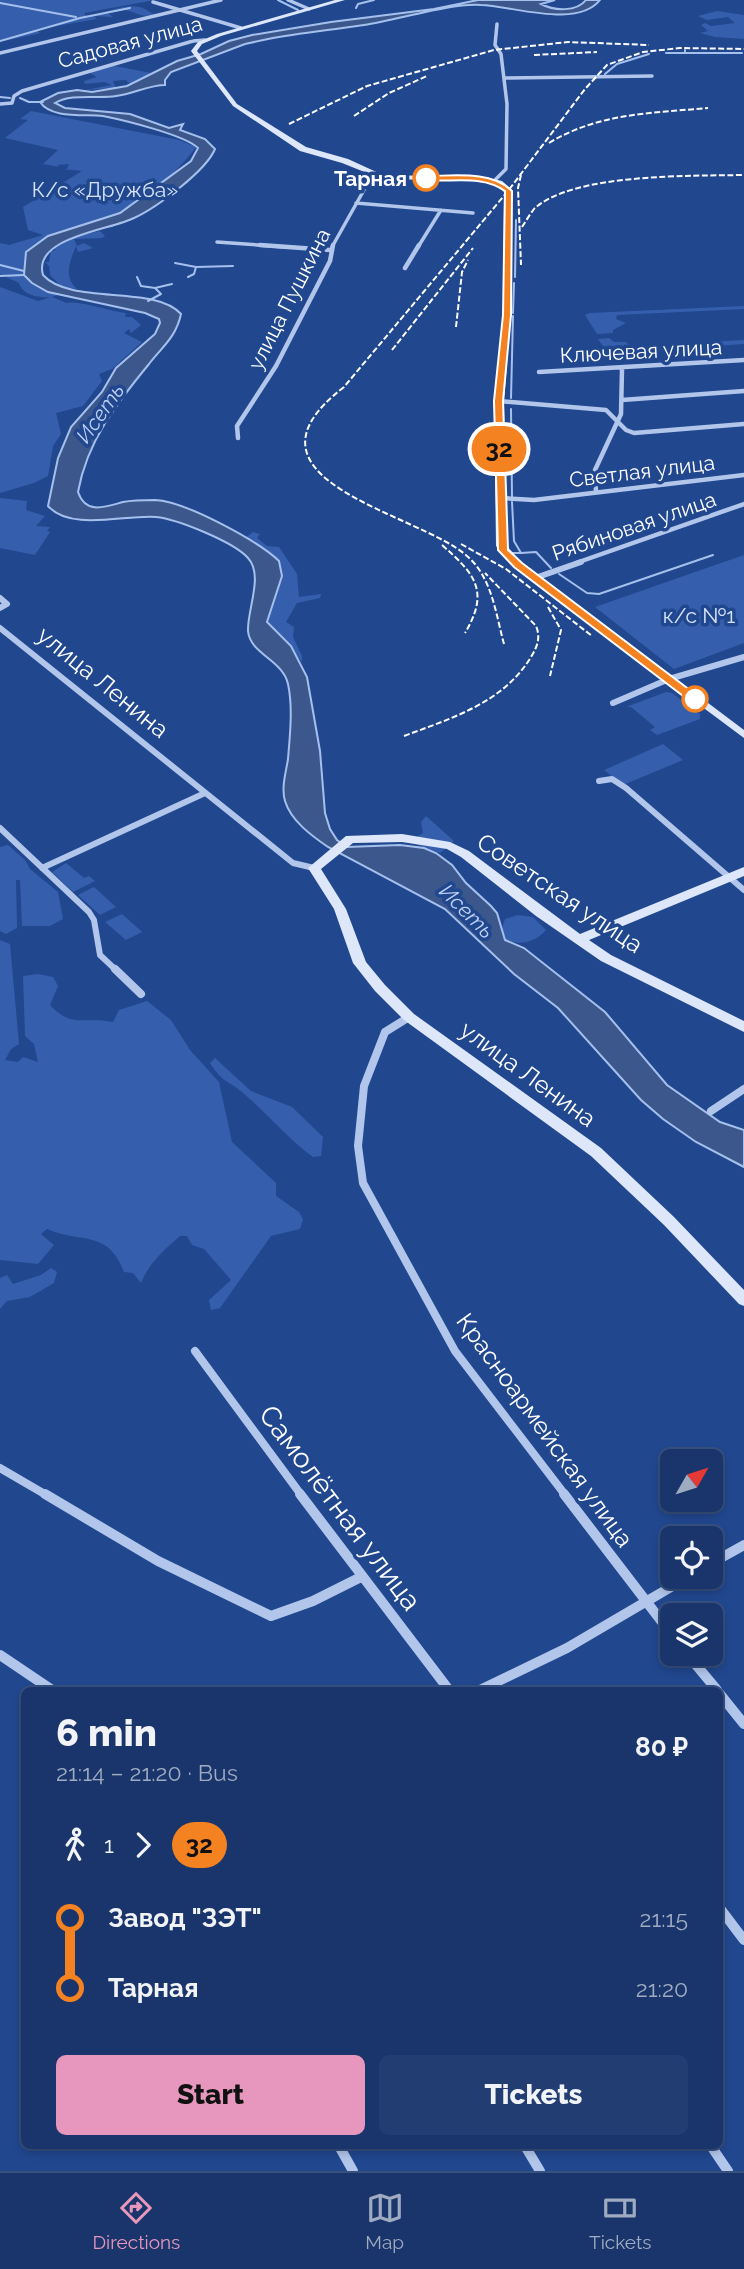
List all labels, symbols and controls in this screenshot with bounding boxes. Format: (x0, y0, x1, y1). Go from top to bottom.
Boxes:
street label: Садовая улица (55, 11, 205, 73)
marker: Тарная (413, 165, 439, 191)
place label: Тарная (334, 166, 407, 191)
park label: К/с «Дружба» (32, 177, 178, 202)
street label: улица Пушкина (243, 224, 335, 374)
street label: Ключевая улица (559, 334, 723, 368)
water label: Исеть (71, 378, 129, 448)
line badge: 32 (468, 426, 530, 472)
text: 32 (486, 434, 512, 463)
street label: Светлая улица (568, 450, 716, 492)
street label: Рябиновая улица (549, 486, 719, 566)
park label: к/с №1 (663, 603, 735, 628)
street label: улица Ленина (31, 620, 175, 744)
unlabelled marker (682, 686, 708, 712)
street label: Советская улица (472, 827, 648, 959)
water label: Исеть (434, 878, 500, 944)
street label: улица Ленина (454, 1015, 602, 1133)
street label: Красноармейская улица (450, 1307, 640, 1553)
street label: Самолётная улица (252, 1399, 428, 1617)
north arrow (660, 1449, 723, 1512)
map controls (660, 1449, 723, 1666)
button: locate (660, 1526, 723, 1589)
button: layers (660, 1603, 723, 1666)
text: 6 min (56, 1710, 157, 1755)
text: 80 ₽ (635, 1732, 688, 1762)
text: 21:14 – 21:20 · Bus (56, 1759, 238, 1786)
icon: walk (56, 1826, 94, 1864)
icon: forward (124, 1826, 162, 1864)
text: 32 (186, 1830, 213, 1859)
text: 1 (104, 1831, 114, 1858)
text: Завод "ЗЭТ" (108, 1903, 262, 1933)
text: 21:15 (639, 1905, 688, 1932)
text: Тарная (108, 1973, 198, 2003)
text: 21:20 (636, 1975, 688, 2002)
button: Start (56, 2055, 365, 2135)
button: Tickets (379, 2055, 688, 2135)
tab: Directions (93, 2189, 180, 2253)
tab: Map (365, 2189, 404, 2253)
tab: Tickets (589, 2189, 651, 2253)

